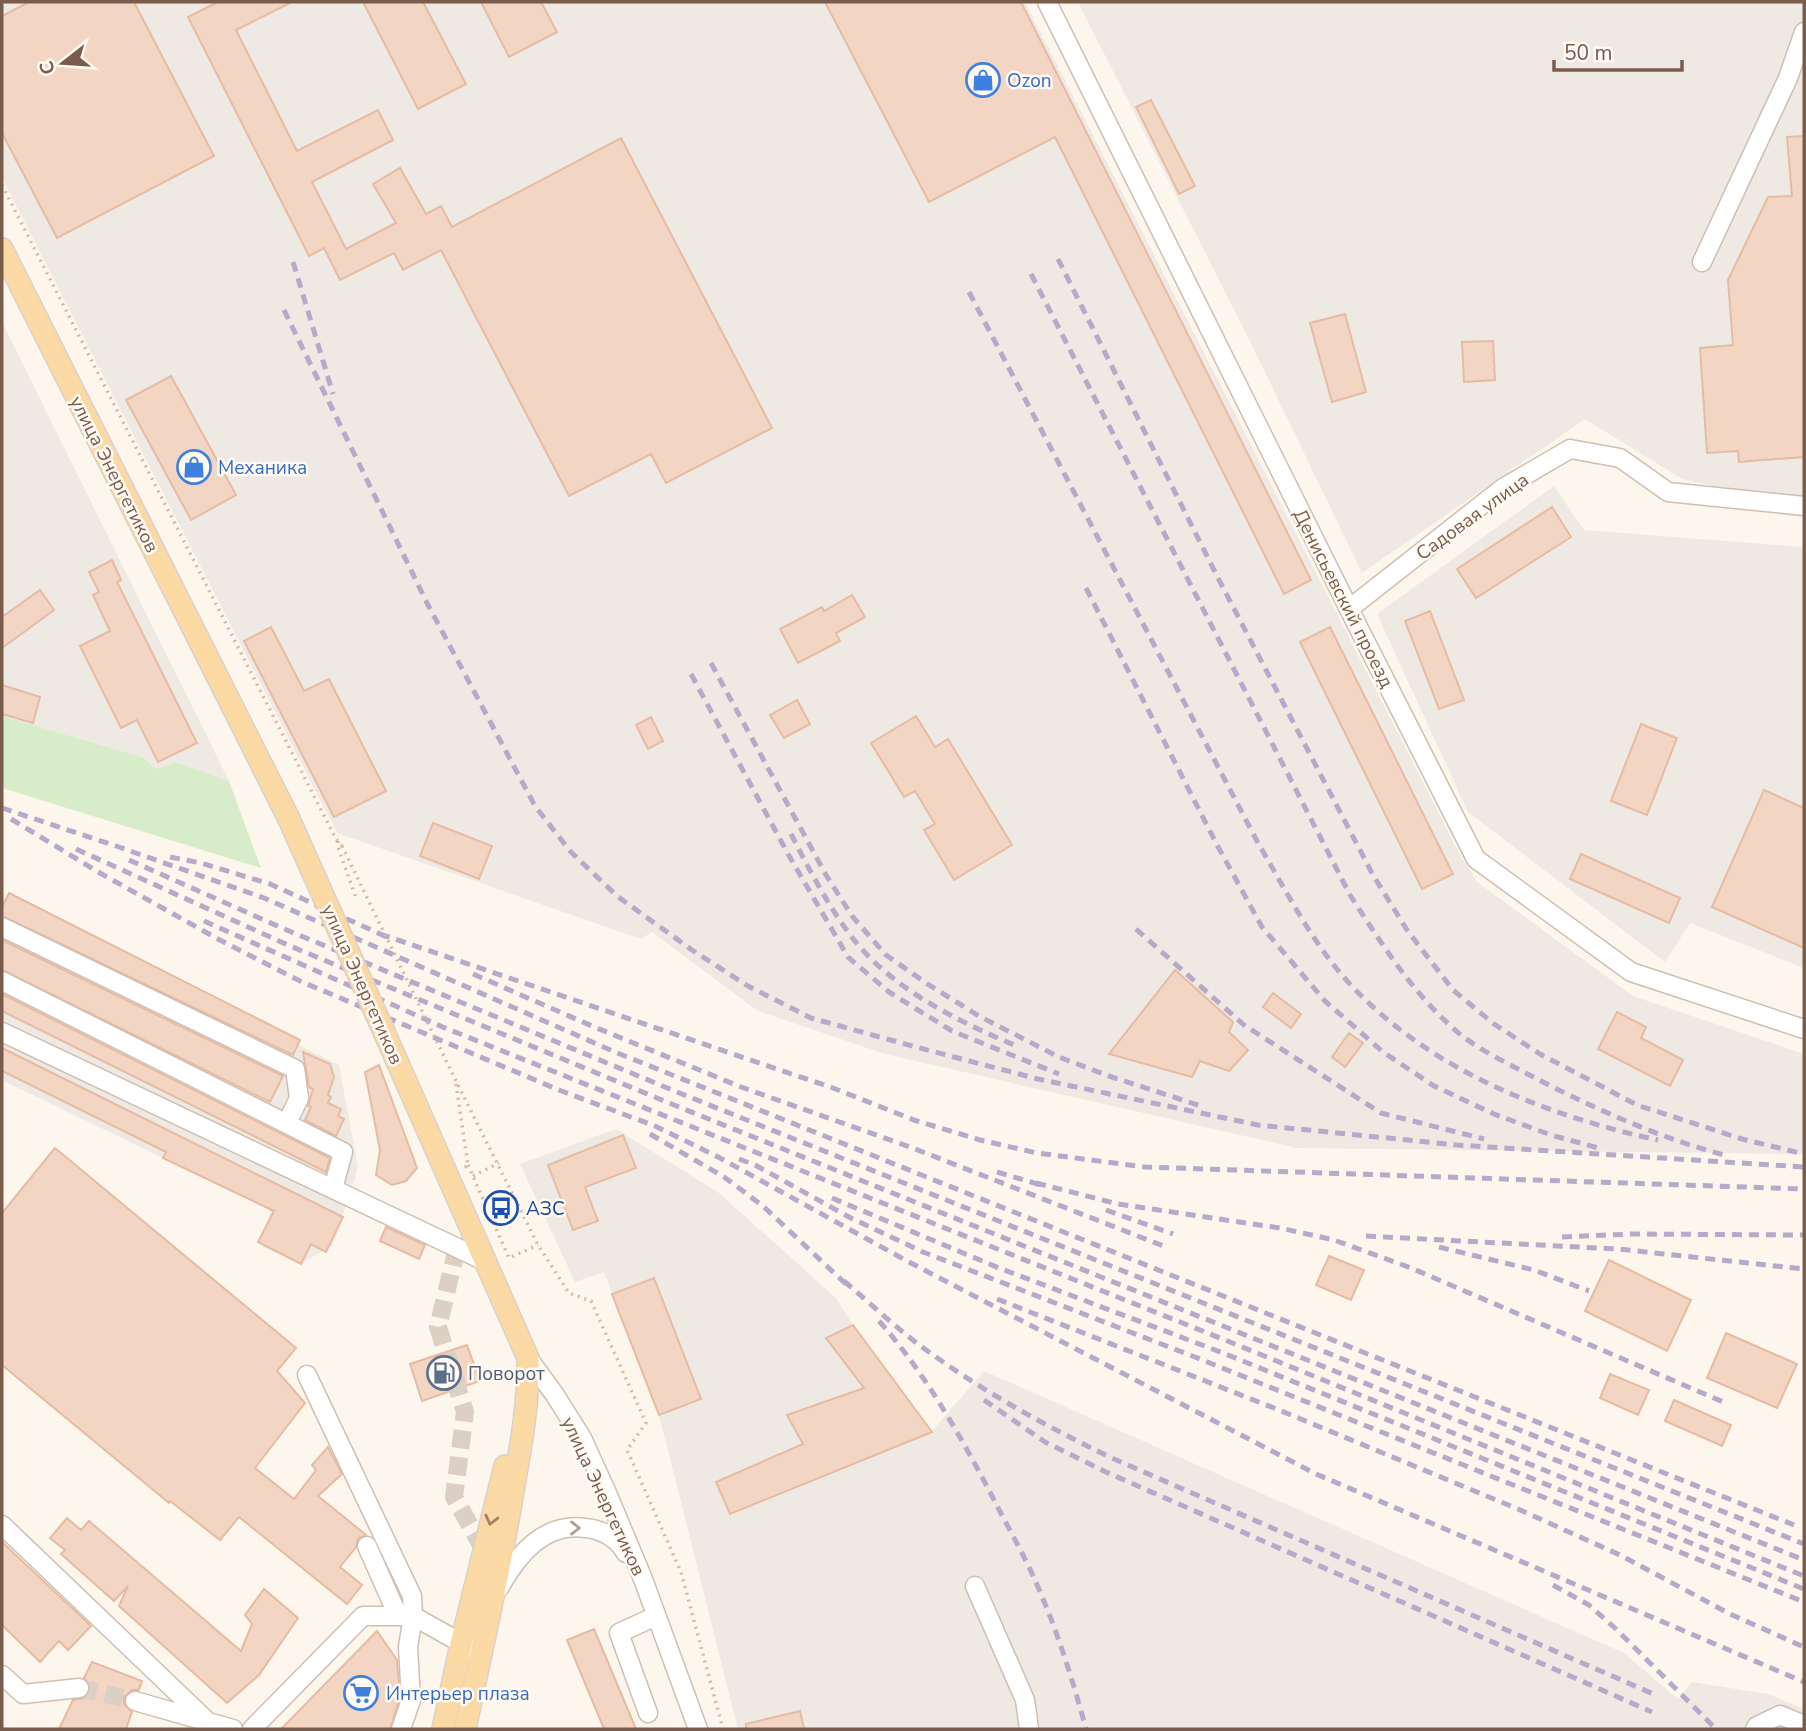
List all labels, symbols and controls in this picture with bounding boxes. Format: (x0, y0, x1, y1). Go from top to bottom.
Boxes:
north arrow (28, 28, 98, 98)
scale bar (1554, 28, 1682, 72)
text: 50 m (1564, 39, 1613, 67)
text: С (33, 58, 62, 78)
shop icon: Ozon (964, 61, 1002, 99)
place label: Ozon (1007, 68, 1052, 94)
street label: улица Энергетиков (63, 392, 165, 557)
shop icon: Механика (175, 448, 213, 486)
place label: Механика (218, 455, 307, 481)
street label: Садовая улица (1411, 467, 1534, 567)
street label: Денисьевский проезд (1287, 505, 1400, 692)
street label: улица Энергетиков (315, 900, 409, 1069)
bus stop icon: АЗС (482, 1189, 520, 1227)
place label: АЗС (526, 1196, 565, 1222)
fuel station icon: Поворот (425, 1354, 463, 1392)
place label: Поворот (468, 1361, 545, 1387)
street label: улица Энергетиков (555, 1413, 651, 1580)
one-way arrow (485, 1514, 500, 1526)
one-way arrow (570, 1520, 581, 1536)
supermarket icon: Интерьер плаза (342, 1674, 380, 1712)
place label: Интерьер плаза (386, 1681, 530, 1707)

